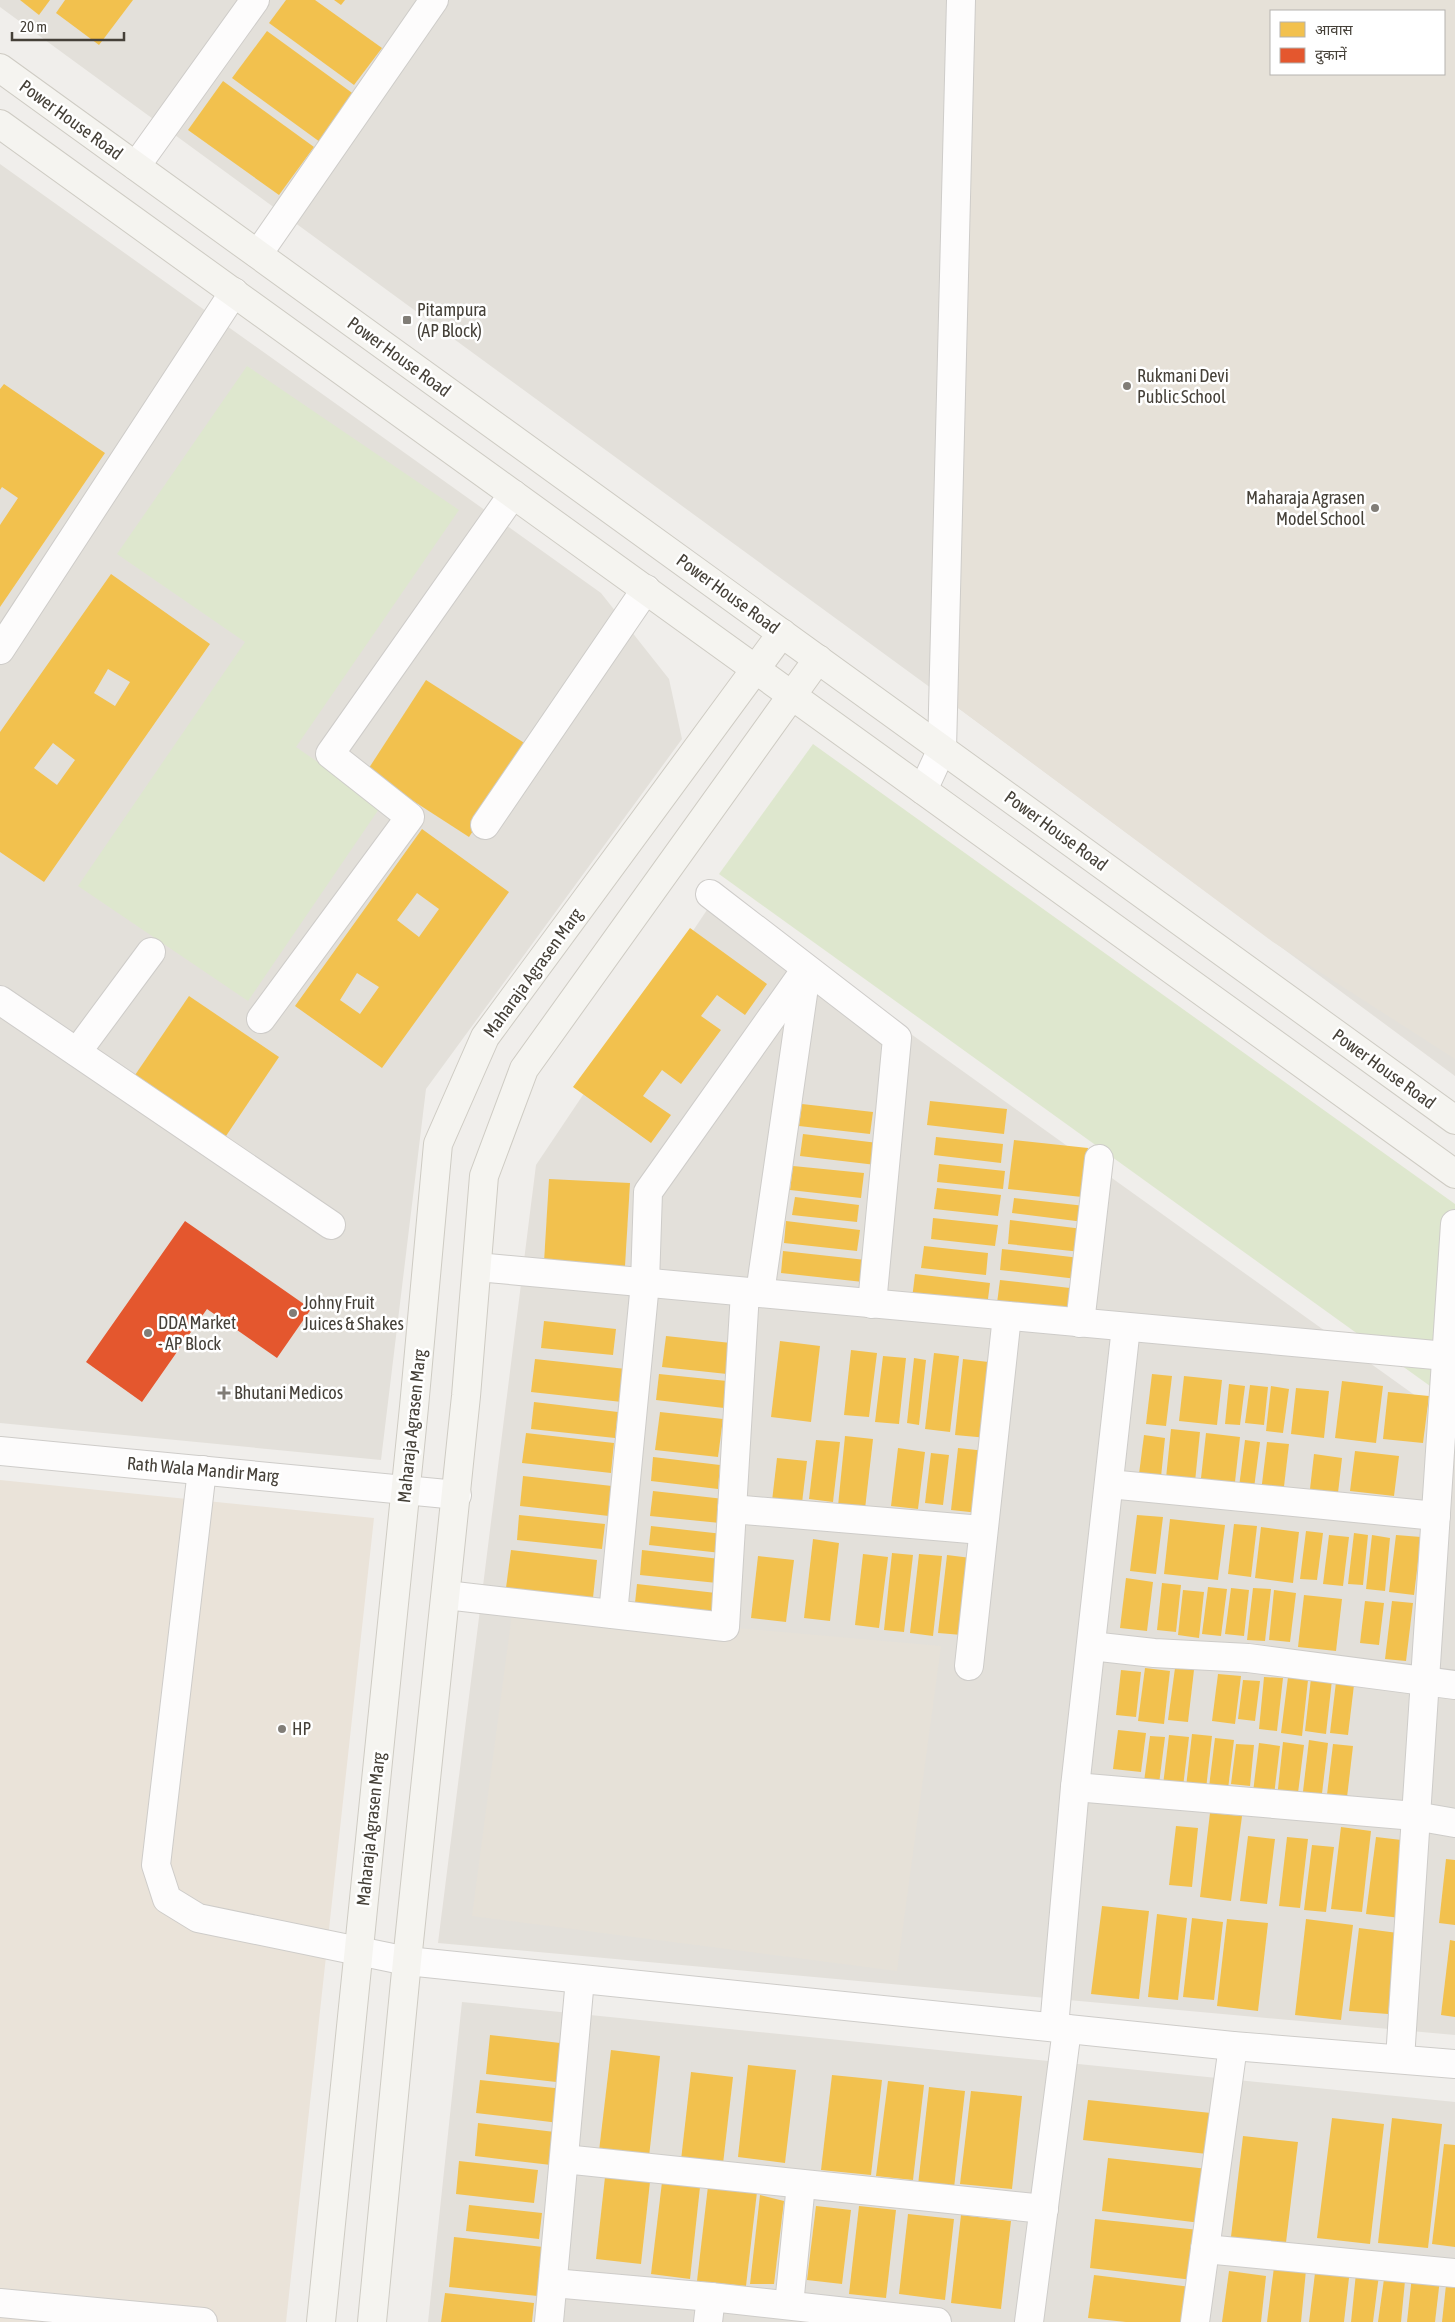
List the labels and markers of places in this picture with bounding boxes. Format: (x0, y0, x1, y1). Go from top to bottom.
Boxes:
place label: Pitampura (AP Block) (417, 299, 487, 341)
marker: Pitampura (AP Block) (401, 314, 413, 326)
place label: Rukmani Devi Public School (1137, 365, 1229, 407)
marker: Rukmani Devi Public School (1121, 380, 1133, 392)
place label: Maharaja Agrasen Model School (1246, 487, 1365, 529)
marker: Maharaja Agrasen Model School (1369, 502, 1381, 514)
place label: Johny Fruit Juices & Shakes (303, 1292, 404, 1334)
marker: Johny Fruit Juices & Shakes (287, 1307, 299, 1319)
place label: DDA Market - AP Block (158, 1312, 236, 1354)
marker: DDA Market - AP Block (142, 1327, 154, 1339)
place label: Bhutani Medicos (234, 1382, 343, 1403)
marker: Bhutani Medicos (218, 1387, 230, 1399)
place label: HP (292, 1718, 311, 1739)
marker: HP (276, 1723, 288, 1735)

